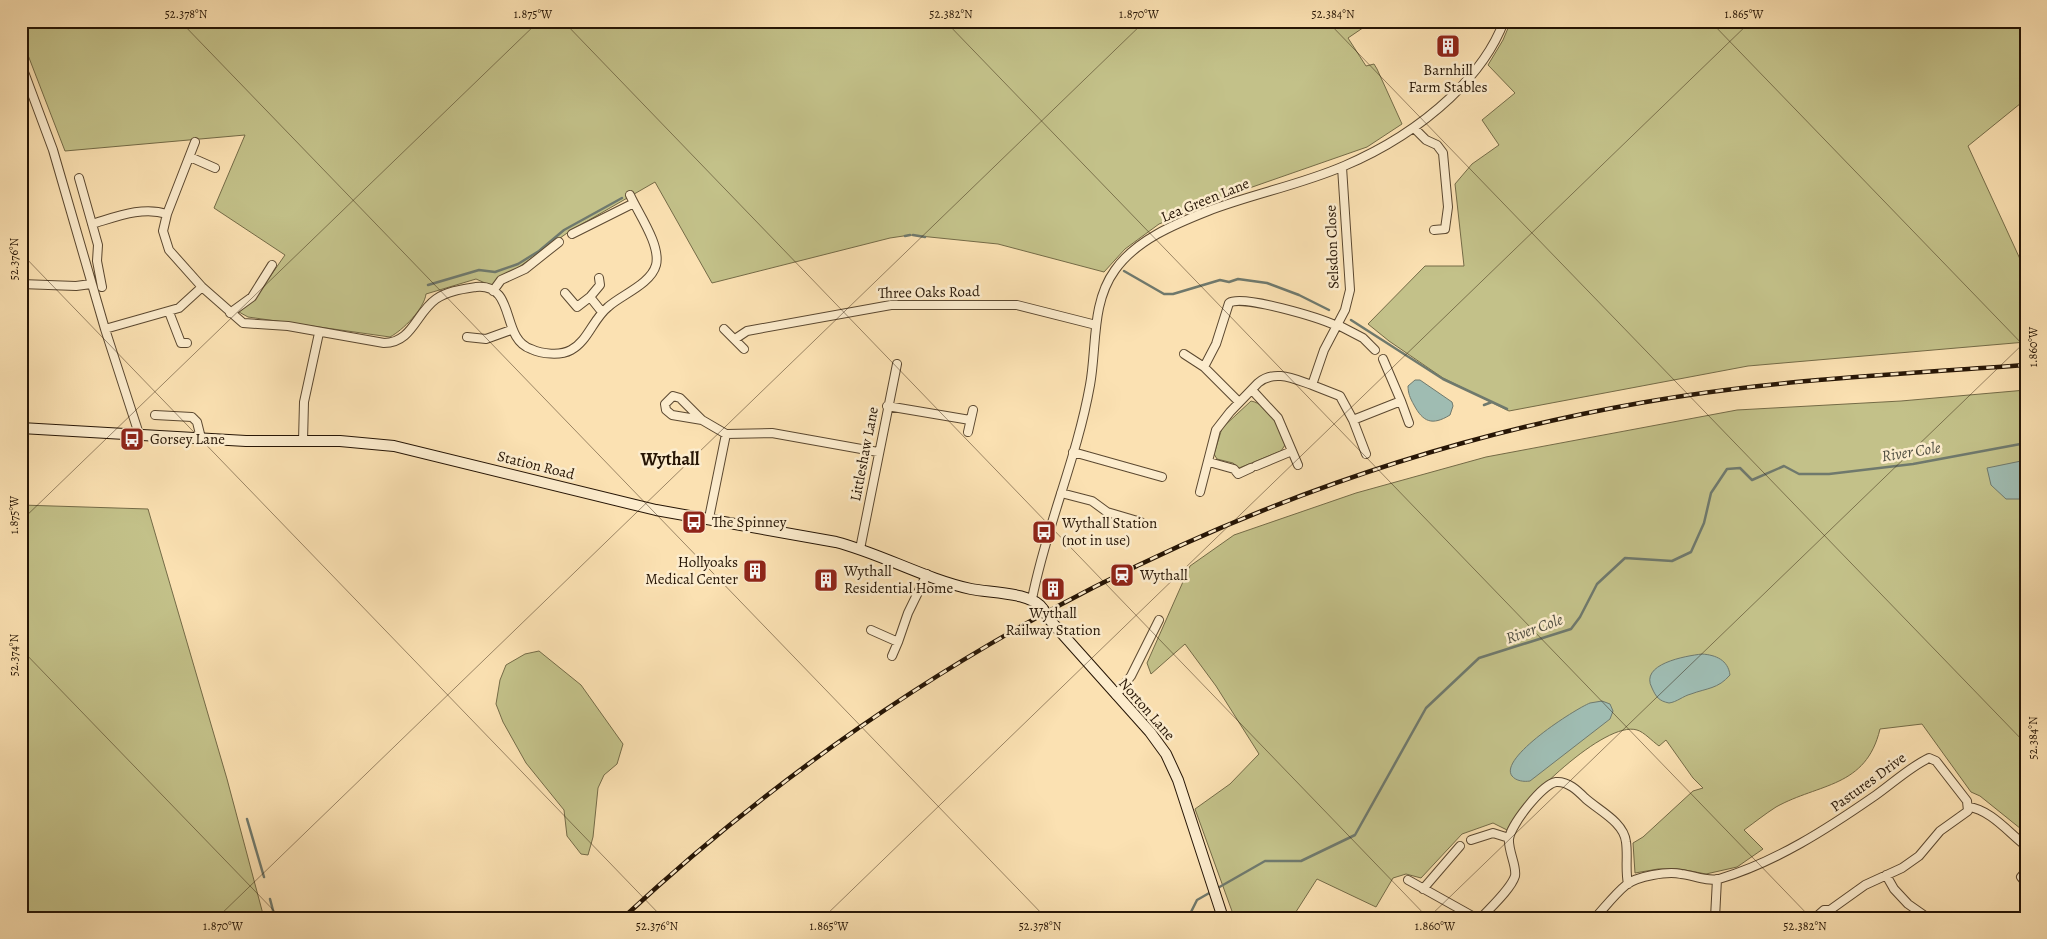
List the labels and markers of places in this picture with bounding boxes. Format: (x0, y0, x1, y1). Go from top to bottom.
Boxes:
building icon: Barnhill Farm Stables (1435, 33, 1461, 59)
place label: Barnhill Farm Stables (1408, 60, 1488, 97)
bus stop icon: Gorsey Lane (119, 426, 145, 452)
place label: Gorsey Lane (150, 429, 225, 449)
bus stop icon: The Spinney (681, 509, 707, 535)
place label: The Spinney (712, 512, 787, 532)
place label: Wythall Station (not in use) (1061, 513, 1157, 550)
bus stop icon: Wythall Station (not in use) (1031, 519, 1057, 545)
place label: Hollyoaks Medical Center (645, 552, 738, 589)
building icon: Hollyoaks Medical Center (742, 558, 768, 584)
place label: Wythall Residential Home (843, 561, 953, 598)
station icon: Wythall (1109, 562, 1135, 588)
place label: Wythall (1139, 565, 1188, 585)
building icon: Wythall Residential Home (813, 567, 839, 593)
building icon: Wythall Railway Station (1040, 576, 1066, 602)
place label: Wythall Railway Station (1005, 603, 1101, 640)

